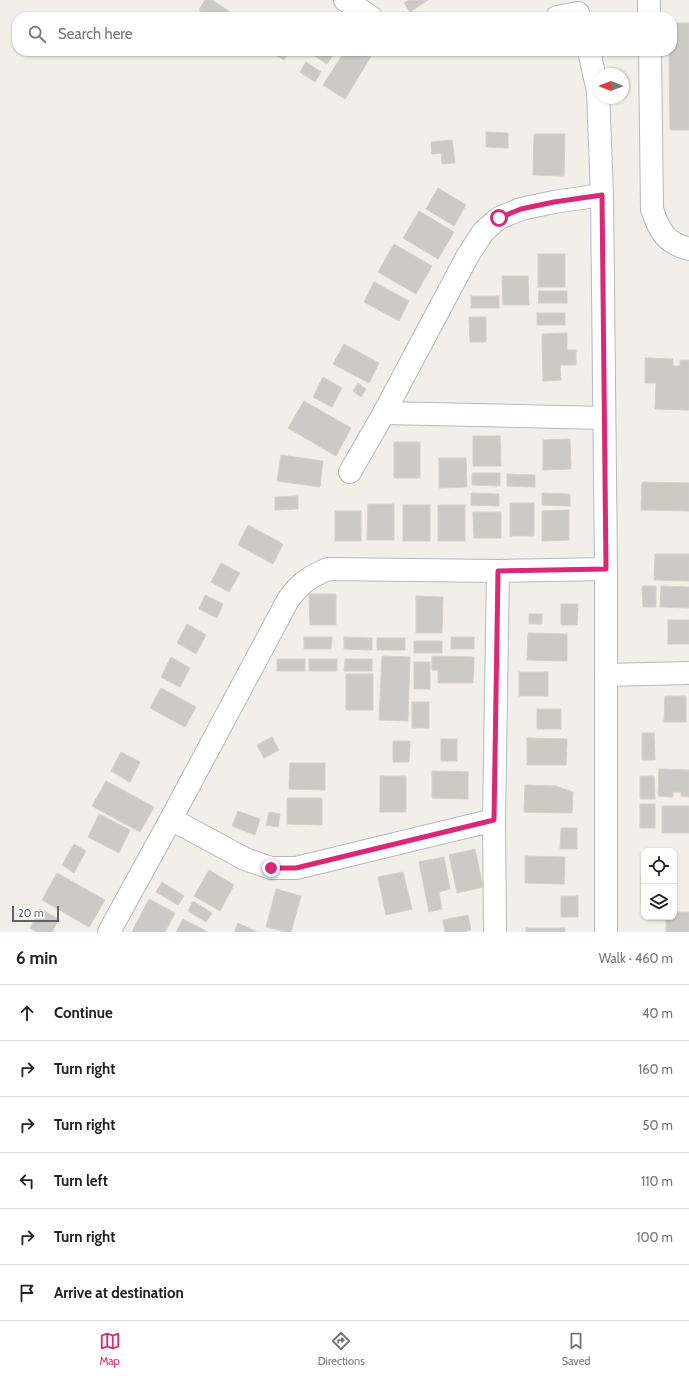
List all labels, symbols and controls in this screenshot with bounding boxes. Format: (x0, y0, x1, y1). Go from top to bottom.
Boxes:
search box (12, 12, 677, 56)
icon: search (26, 23, 48, 45)
text: Search here (58, 25, 133, 43)
north arrow (593, 68, 629, 104)
route start (490, 209, 508, 227)
map controls (641, 848, 677, 920)
button: locate (641, 848, 677, 884)
route end (262, 859, 280, 877)
button: layers (641, 884, 677, 920)
scale bar (12, 904, 59, 923)
text: 20 m (18, 906, 44, 920)
text: 6 min (16, 948, 58, 968)
text: Walk · 460 m (599, 950, 673, 966)
icon: ahead (16, 1002, 38, 1024)
text: Continue (54, 1004, 113, 1022)
text: 40 m (642, 1005, 673, 1021)
icon: right (16, 1058, 38, 1080)
text: Turn right (54, 1060, 115, 1078)
text: 160 m (638, 1061, 673, 1077)
icon: right (16, 1114, 38, 1136)
text: Turn right (54, 1116, 115, 1134)
text: 50 m (643, 1117, 673, 1133)
icon: left (16, 1170, 38, 1192)
text: Turn left (54, 1172, 108, 1190)
text: 110 m (641, 1173, 673, 1189)
icon: right (16, 1226, 38, 1248)
text: Turn right (54, 1228, 115, 1246)
text: 100 m (636, 1229, 673, 1245)
icon: arrive (16, 1282, 38, 1304)
text: Arrive at destination (54, 1284, 184, 1302)
tab: Map (99, 1330, 121, 1368)
tab: Directions (318, 1330, 365, 1368)
tab: Saved (562, 1330, 590, 1368)

